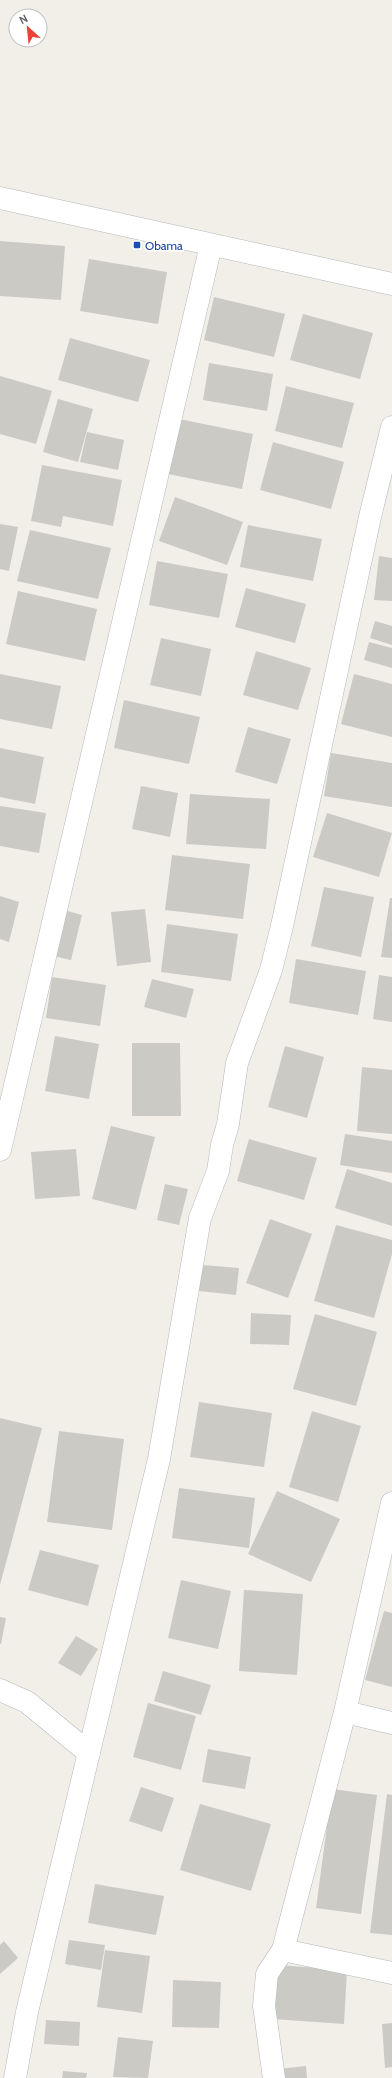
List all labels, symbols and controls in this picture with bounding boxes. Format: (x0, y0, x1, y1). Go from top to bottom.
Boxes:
north arrow (8, 8, 48, 48)
text: N (17, 11, 30, 27)
place label: Obama (145, 238, 183, 253)
marker: Obama (132, 240, 142, 250)

